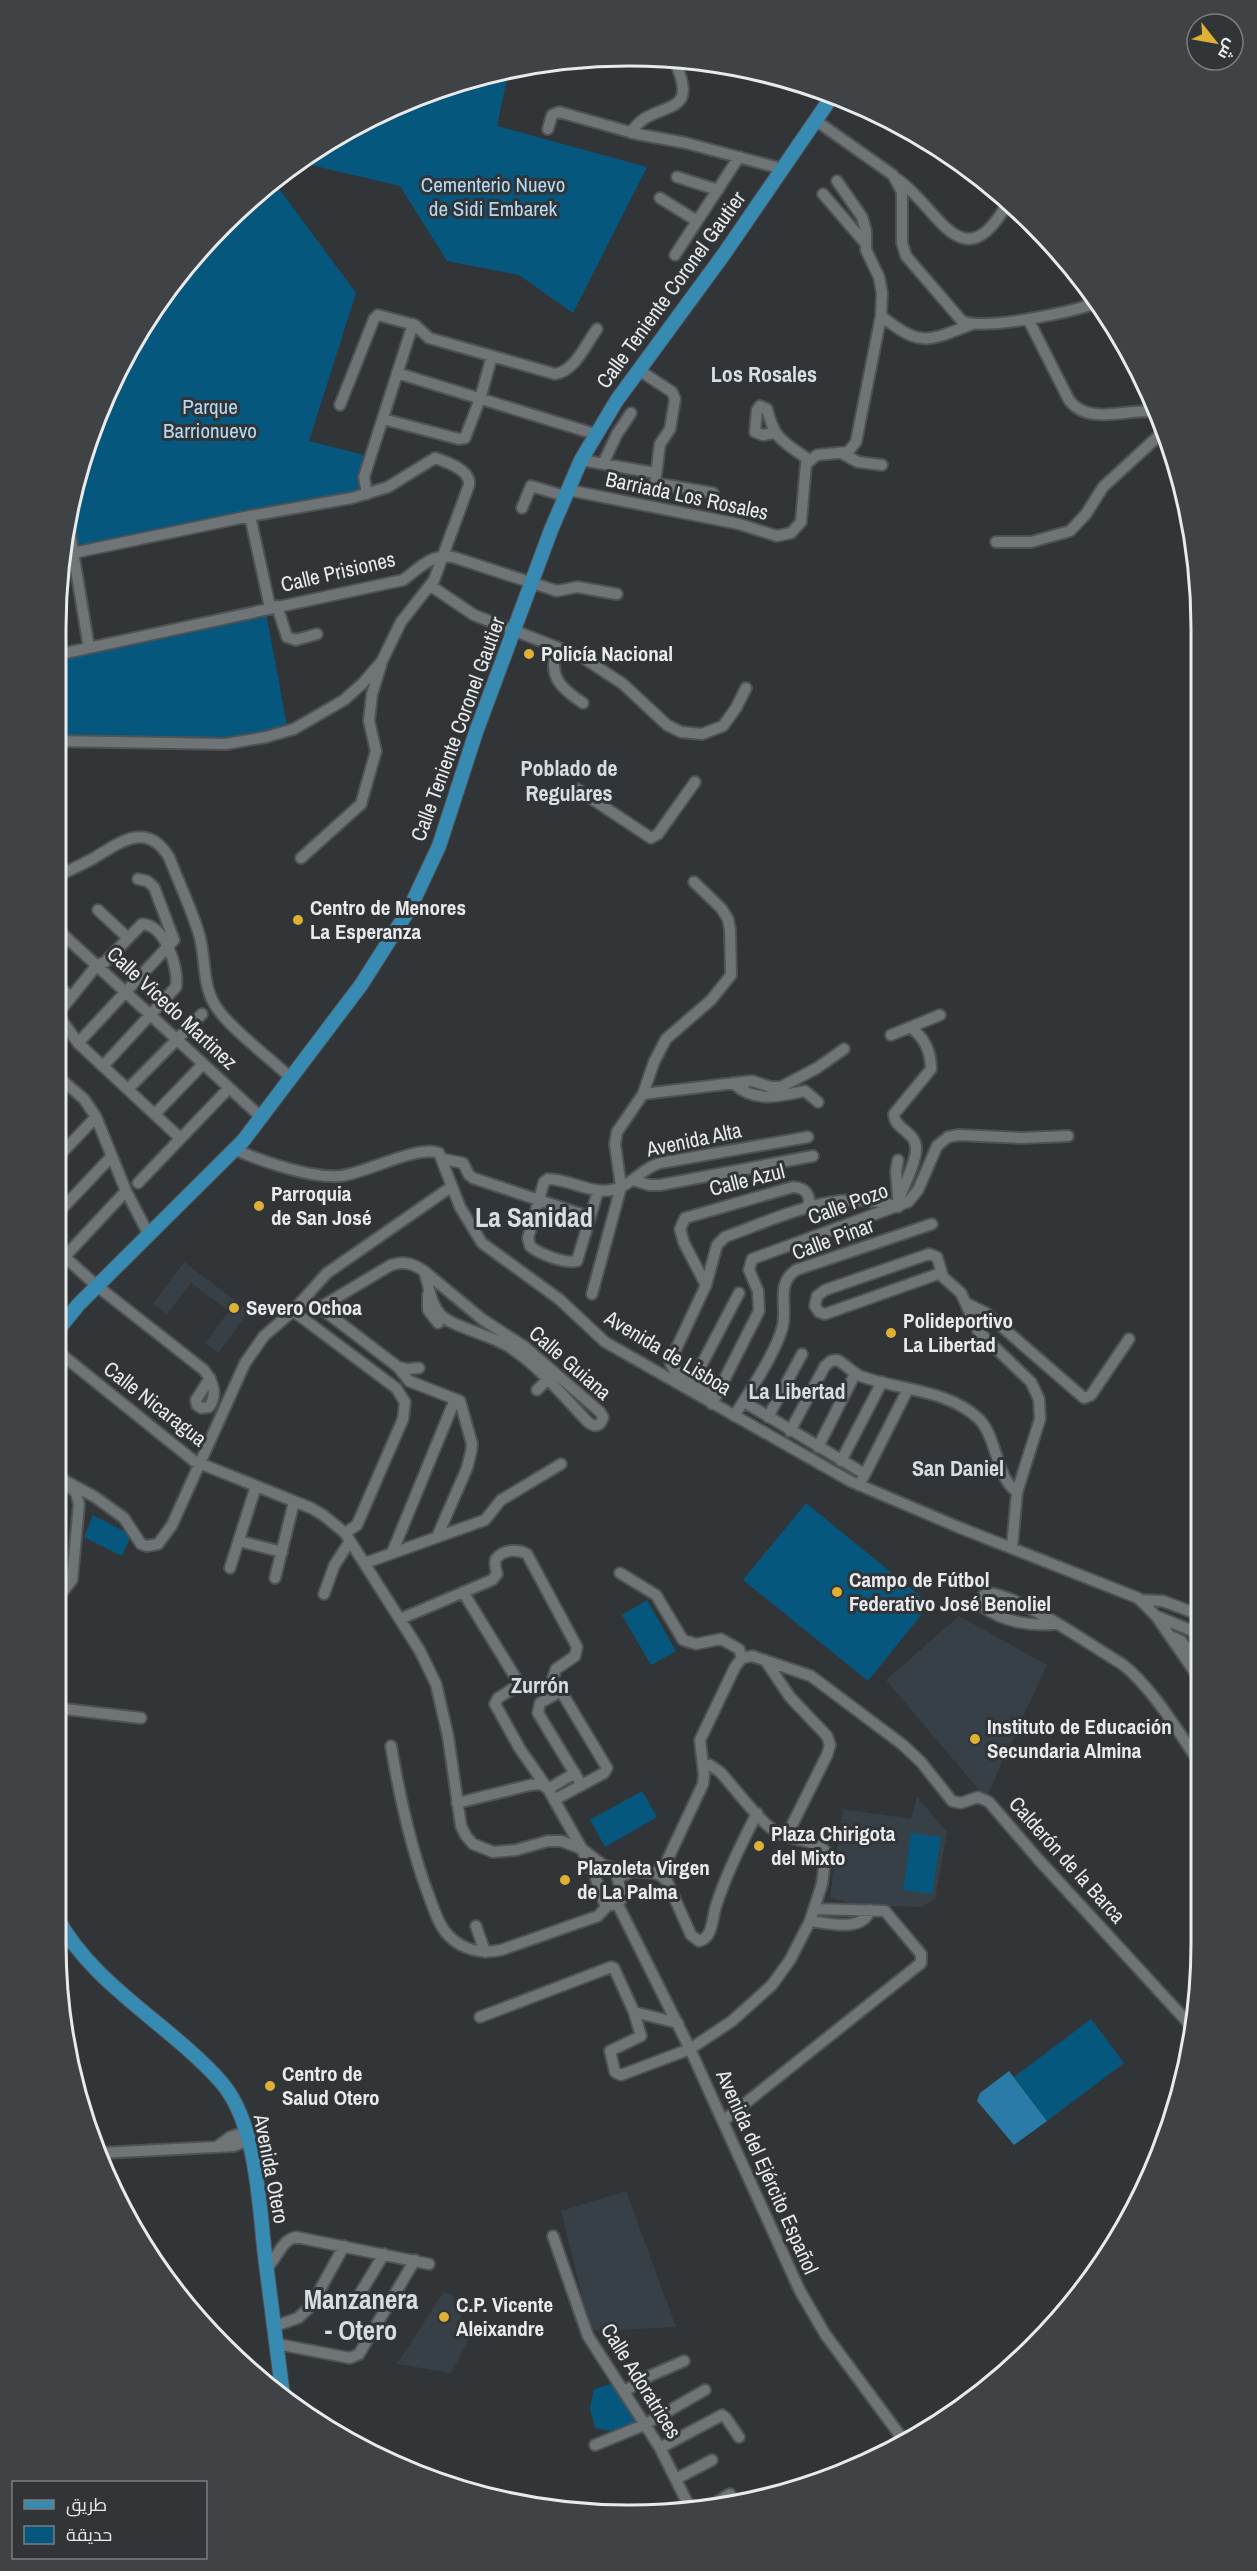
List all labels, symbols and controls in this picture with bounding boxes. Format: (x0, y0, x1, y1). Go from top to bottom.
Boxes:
north arrow (1185, 12, 1245, 72)
text: ش (1213, 35, 1243, 64)
park label: Cementerio Nuevo de Sidi Embarek (421, 170, 565, 223)
street label: Calle Teniente Coronel Gautier (589, 185, 752, 394)
district label: Los Rosales (711, 359, 817, 389)
park label: Parque Barrionuevo (163, 392, 257, 445)
street label: Barriada Los Rosales (603, 464, 771, 527)
street label: Calle Prisiones (278, 544, 398, 599)
street label: Calle Teniente Coronel Gautier (403, 612, 512, 845)
place label: Policía Nacional (541, 639, 673, 668)
marker: Policía Nacional (522, 647, 536, 661)
district label: Poblado de Regulares (520, 753, 618, 808)
place label: Centro de Menores La Esperanza (310, 893, 466, 946)
marker: Centro de Menores La Esperanza (291, 913, 305, 927)
street label: Calle Vicedo Martinez (101, 939, 244, 1076)
street label: Avenida Alta (643, 1115, 744, 1164)
street label: Calle Azul (706, 1156, 788, 1203)
street label: Calle Pozo (804, 1176, 892, 1231)
place label: Parroquia de San José (271, 1179, 372, 1232)
marker: Parroquia de San José (252, 1199, 266, 1213)
district label: La Sanidad (475, 1199, 593, 1235)
street label: Calle Pinar (788, 1210, 878, 1267)
place label: Severo Ochoa (246, 1293, 362, 1322)
marker: Severo Ochoa (227, 1301, 241, 1315)
street label: Avenida de Lisboa (599, 1303, 738, 1402)
place label: Polideportivo La Libertad (903, 1306, 1013, 1359)
street label: Calle Guiana (523, 1319, 618, 1407)
marker: Polideportivo La Libertad (884, 1326, 898, 1340)
street label: Calle Nicaragua (98, 1354, 213, 1453)
district label: La Libertad (748, 1376, 846, 1406)
district label: San Daniel (912, 1453, 1004, 1483)
place label: Campo de Fútbol Federativo José Benoliel (849, 1565, 1051, 1618)
marker: Campo de Fútbol Federativo José Benoliel (830, 1585, 844, 1599)
district label: Zurrón (511, 1670, 569, 1700)
place label: Instituto de Educación Secundaria Almina (987, 1712, 1172, 1765)
marker: Instituto de Educación Secundaria Almina (968, 1732, 982, 1746)
street label: Calderón de la Barca (1002, 1790, 1133, 1930)
place label: Plaza Chirigota del Mixto (771, 1819, 896, 1872)
marker: Plaza Chirigota del Mixto (752, 1839, 766, 1853)
place label: Plazoleta Virgen de La Palma (577, 1853, 710, 1906)
marker: Plazoleta Virgen de La Palma (558, 1873, 572, 1887)
place label: Centro de Salud Otero (282, 2059, 380, 2112)
street label: Avenida del Ejército Español (709, 2064, 826, 2279)
marker: Centro de Salud Otero (263, 2079, 277, 2093)
street label: Avenida Otero (246, 2111, 296, 2226)
district label: Manzanera - Otero (304, 2281, 419, 2348)
place label: C.P. Vicente Aleixandre (456, 2290, 553, 2343)
marker: C.P. Vicente Aleixandre (437, 2310, 451, 2324)
street label: Calle Adoratrices (594, 2317, 688, 2444)
legend (12, 2481, 207, 2559)
text: طريق (66, 2492, 107, 2517)
text: حديقة (66, 2522, 112, 2547)

